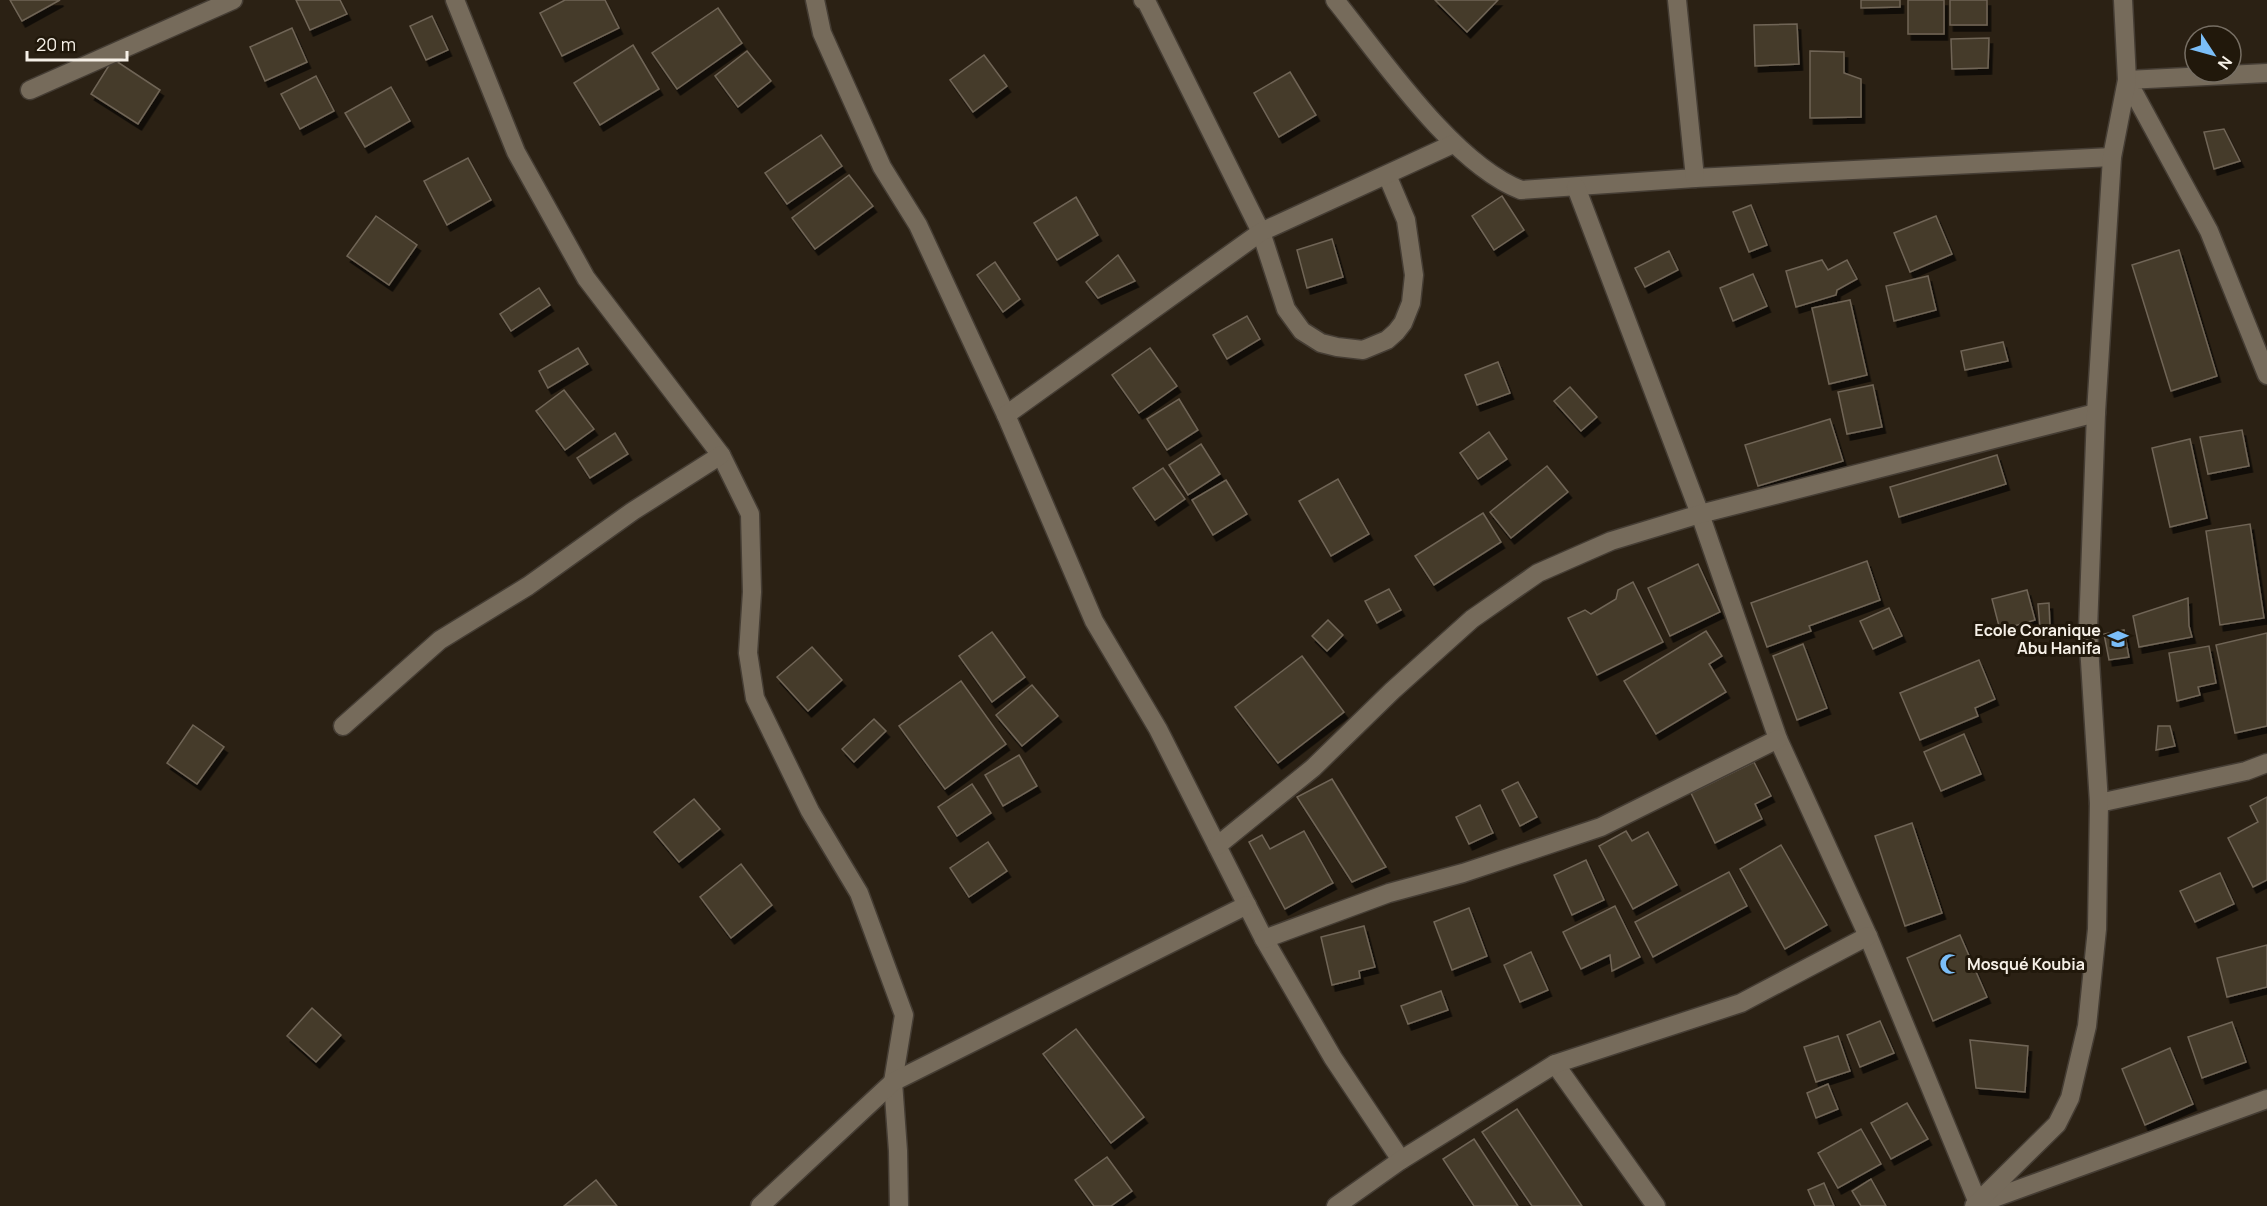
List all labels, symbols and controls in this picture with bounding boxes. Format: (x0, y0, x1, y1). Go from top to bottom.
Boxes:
scale bar (27, 24, 128, 62)
north arrow (2183, 24, 2243, 84)
text: 20 m (36, 32, 76, 56)
text: N (2213, 52, 2237, 74)
place label: Ecole Coranique Abu Hanifa (1974, 619, 2101, 659)
school or university icon: Ecole Coranique Abu Hanifa (2106, 627, 2130, 651)
mosque icon: Mosqué Koubia (1938, 952, 1962, 976)
place label: Mosqué Koubia (1967, 953, 2085, 975)

